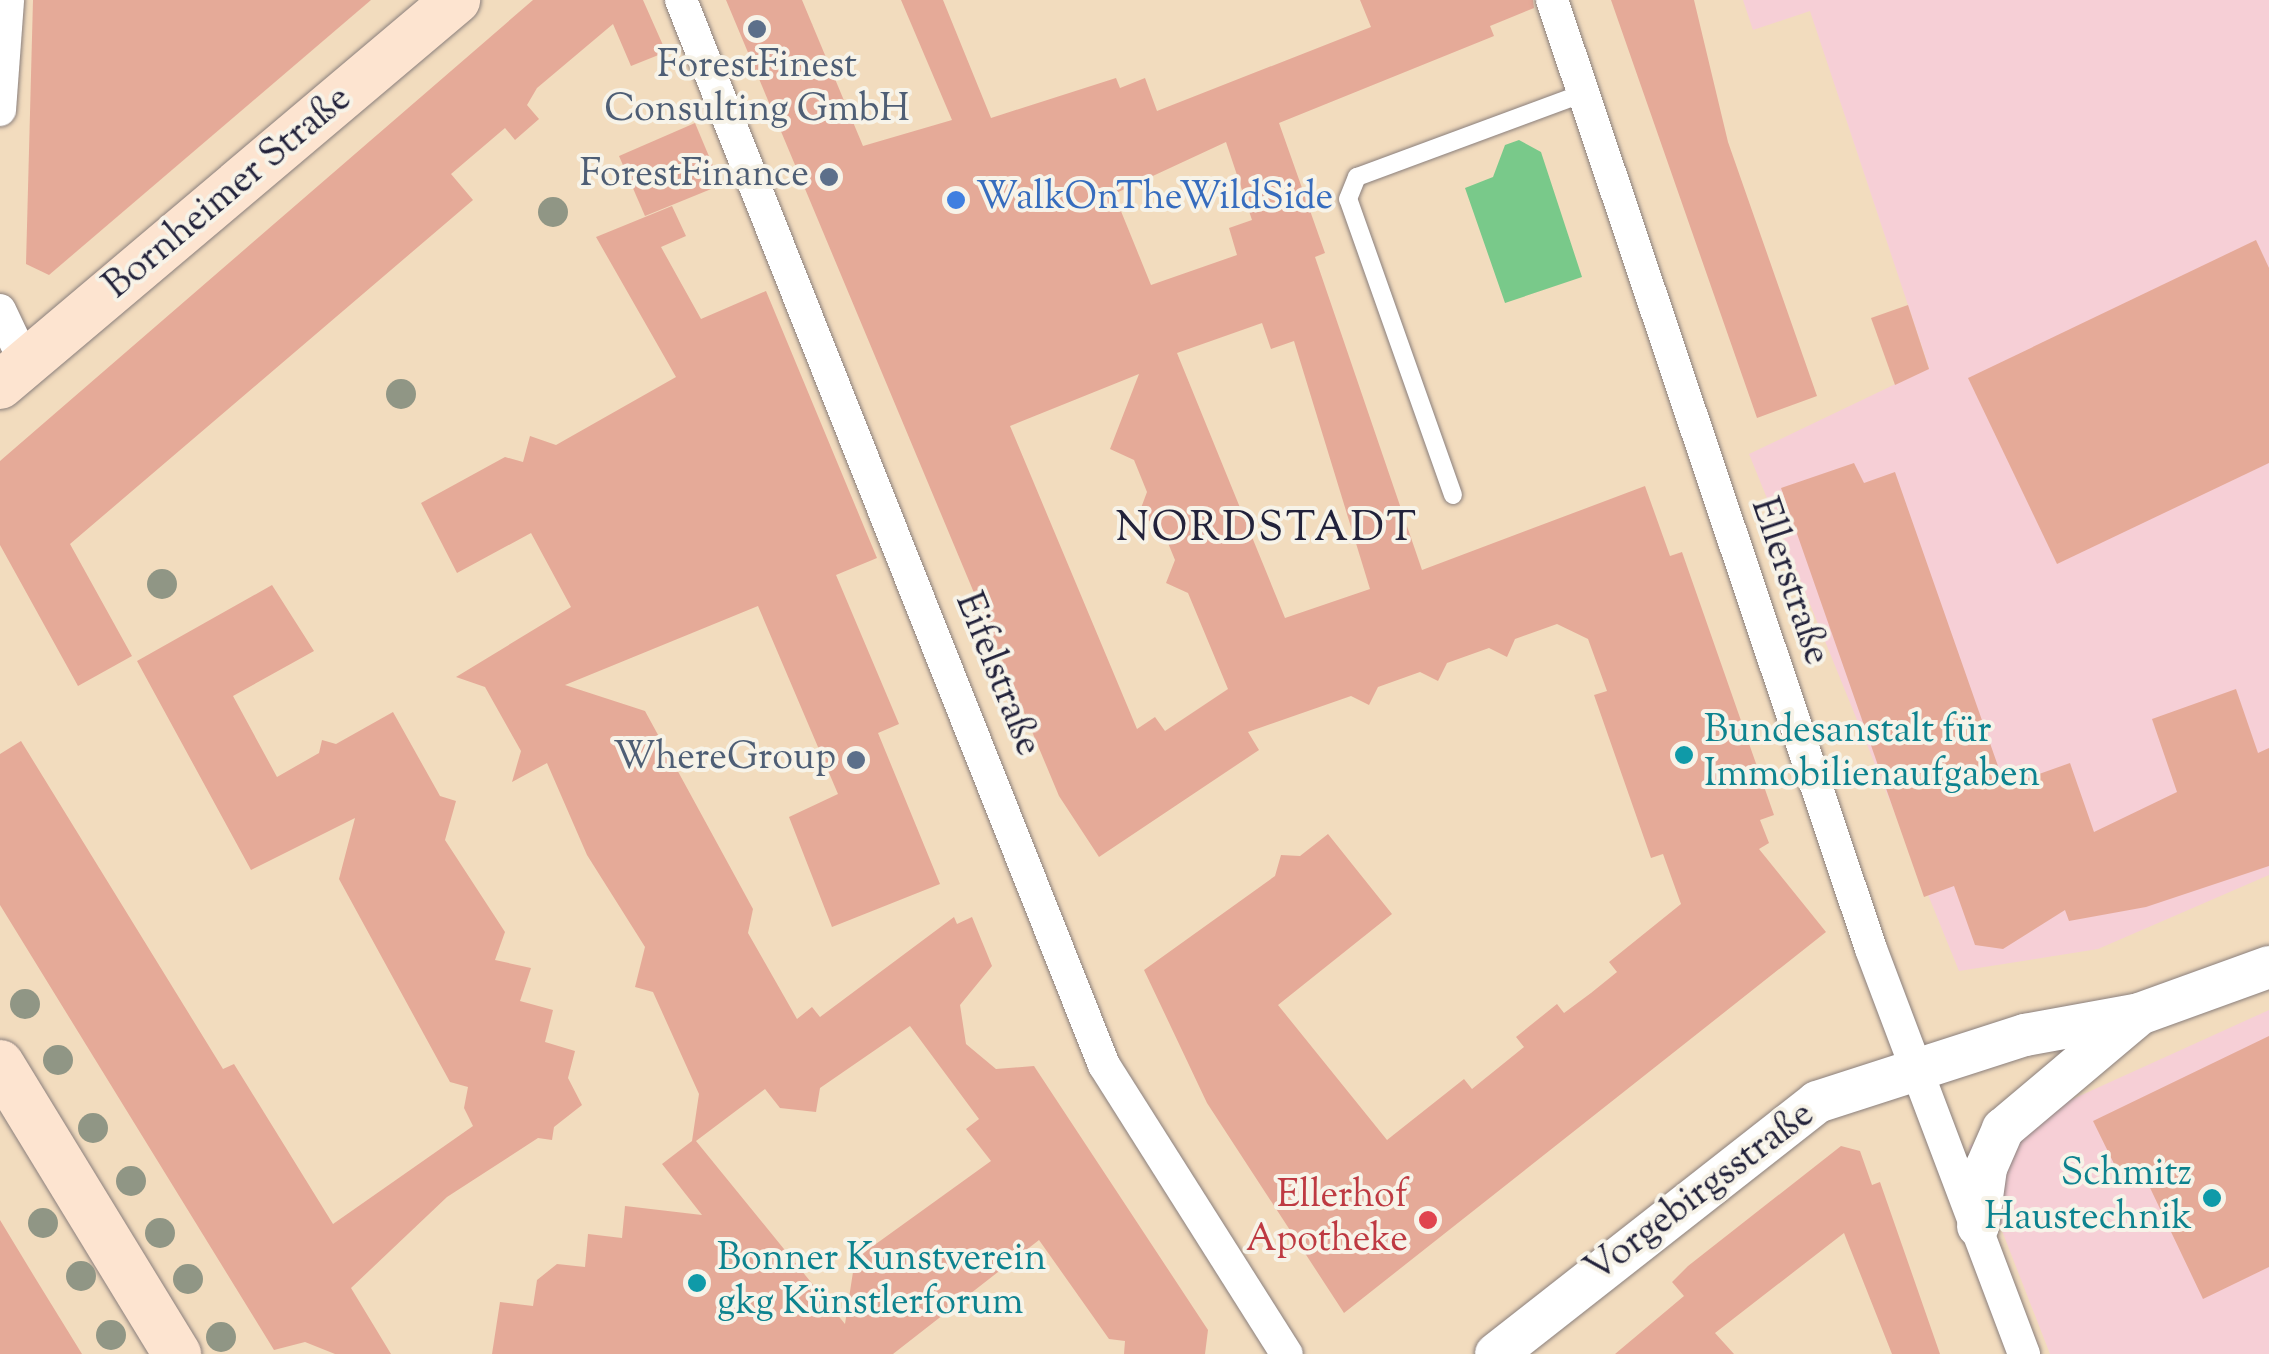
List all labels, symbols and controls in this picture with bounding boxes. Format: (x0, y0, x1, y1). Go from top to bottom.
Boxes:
marker: ForestFinest Consulting GmbH (746, 18, 768, 40)
place label: ForestFinest Consulting GmbH (604, 45, 910, 134)
street label: Bornheimer Straße (96, 78, 362, 310)
place label: ForestFinance (580, 154, 809, 200)
marker: ForestFinance (818, 166, 840, 188)
place label: WalkOnTheWildSide (976, 177, 1333, 223)
marker: WalkOnTheWildSide (945, 189, 967, 211)
street label: Ellerstraße (1738, 493, 1838, 671)
district label: NORDSTADT (1115, 505, 1419, 555)
street label: Eifelstraße (943, 587, 1049, 763)
place label: Bundesanstalt für Immobilienaufgaben (1704, 710, 2040, 799)
place label: WhereGroup (613, 737, 836, 783)
marker: Bundesanstalt für Immobilienaufgaben (1673, 744, 1695, 766)
marker: WhereGroup (845, 749, 867, 771)
street label: Vorgebirgsstraße (1578, 1093, 1824, 1295)
place label: Schmitz Haustechnik (1984, 1153, 2192, 1242)
place label: Ellerhof Apotheke (1246, 1175, 1408, 1264)
marker: Schmitz Haustechnik (2201, 1187, 2223, 1209)
marker: Ellerhof Apotheke (1417, 1209, 1439, 1231)
place label: Bonner Kunstverein gkg Künstlerforum (717, 1238, 1046, 1328)
marker: Bonner Kunstverein gkg Künstlerforum (686, 1272, 708, 1294)

